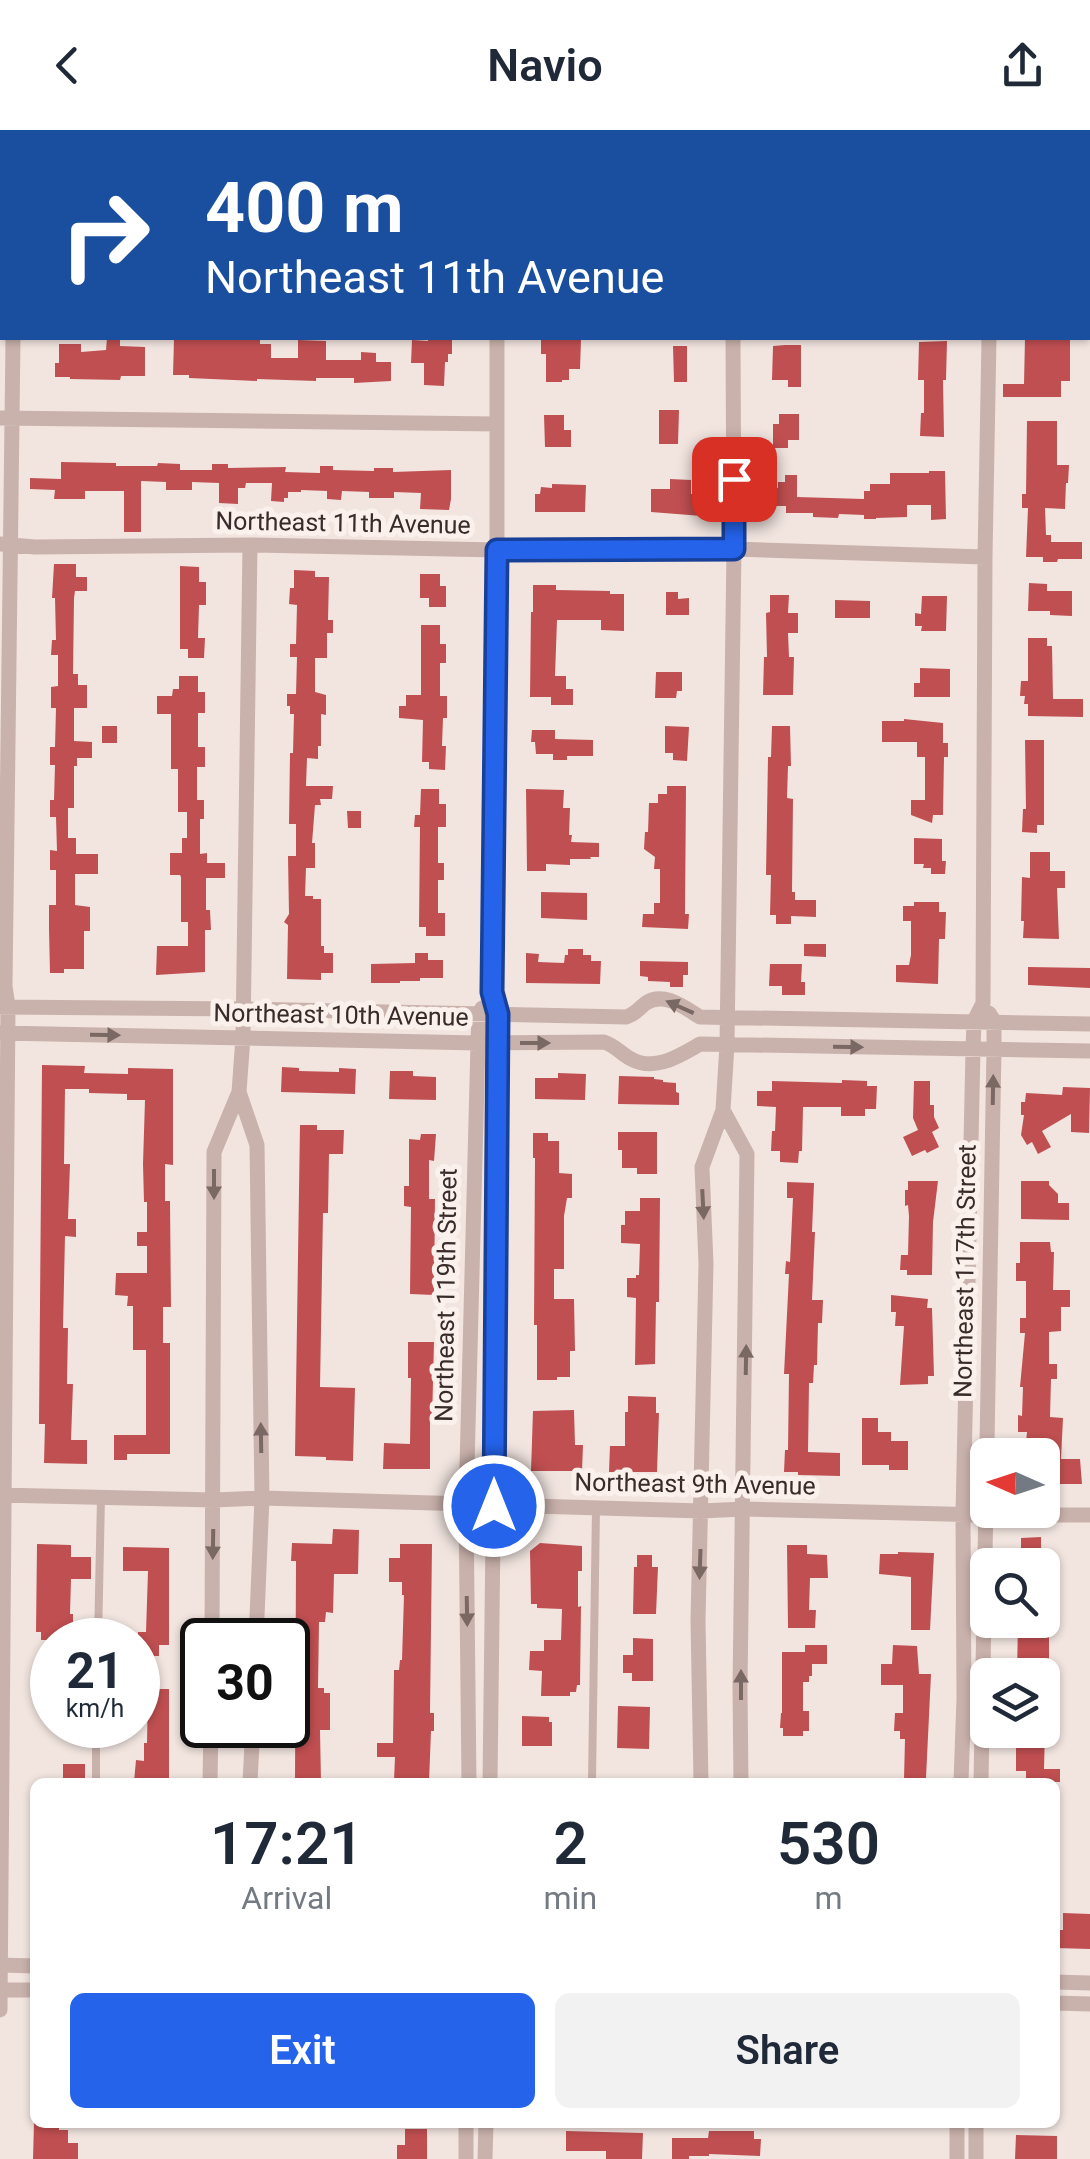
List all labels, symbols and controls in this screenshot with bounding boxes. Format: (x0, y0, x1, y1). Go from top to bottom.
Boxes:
icon: back (40, 38, 95, 93)
icon: share (995, 38, 1050, 93)
text: Navio (487, 39, 603, 92)
text: 400 m (205, 167, 404, 249)
icon: right (40, 170, 170, 300)
text: Northeast 11th Avenue (205, 251, 664, 304)
pin (692, 437, 777, 522)
icon: arrive (707, 452, 762, 507)
street label: Northeast 11th Avenue (215, 506, 471, 540)
street label: Northeast 10th Avenue (213, 998, 469, 1032)
one-way arrow (665, 999, 695, 1015)
one-way arrow (89, 1027, 121, 1043)
one-way arrow (519, 1035, 551, 1051)
one-way arrow (833, 1039, 865, 1055)
one-way arrow (985, 1074, 1001, 1106)
street label: Northeast 117th Street (948, 1144, 982, 1398)
street label: Northeast 119th Street (429, 1168, 463, 1422)
one-way arrow (206, 1169, 222, 1201)
one-way arrow (696, 1188, 712, 1220)
one-way arrow (738, 1344, 754, 1376)
one-way arrow (253, 1421, 269, 1453)
north arrow (970, 1438, 1060, 1528)
map controls (970, 1438, 1060, 1748)
position arrow (442, 1454, 546, 1558)
street label: Northeast 9th Avenue (574, 1467, 816, 1501)
one-way arrow (205, 1529, 221, 1561)
one-way arrow (691, 1548, 707, 1580)
button: search (970, 1548, 1060, 1638)
one-way arrow (460, 1596, 476, 1627)
speed limit sign: 30 (180, 1618, 310, 1748)
text: 21 (66, 1642, 124, 1700)
button: layers (970, 1658, 1060, 1748)
one-way arrow (733, 1669, 749, 1701)
text: km/h (66, 1694, 124, 1723)
text: 17:21 (210, 1808, 364, 1879)
text: 2 (553, 1808, 587, 1879)
text: 530 (777, 1808, 880, 1879)
text: Arrival (241, 1879, 332, 1917)
text: min (544, 1879, 597, 1917)
text: m (814, 1879, 843, 1917)
button: Exit (70, 1993, 535, 2108)
button: Share (555, 1993, 1020, 2108)

